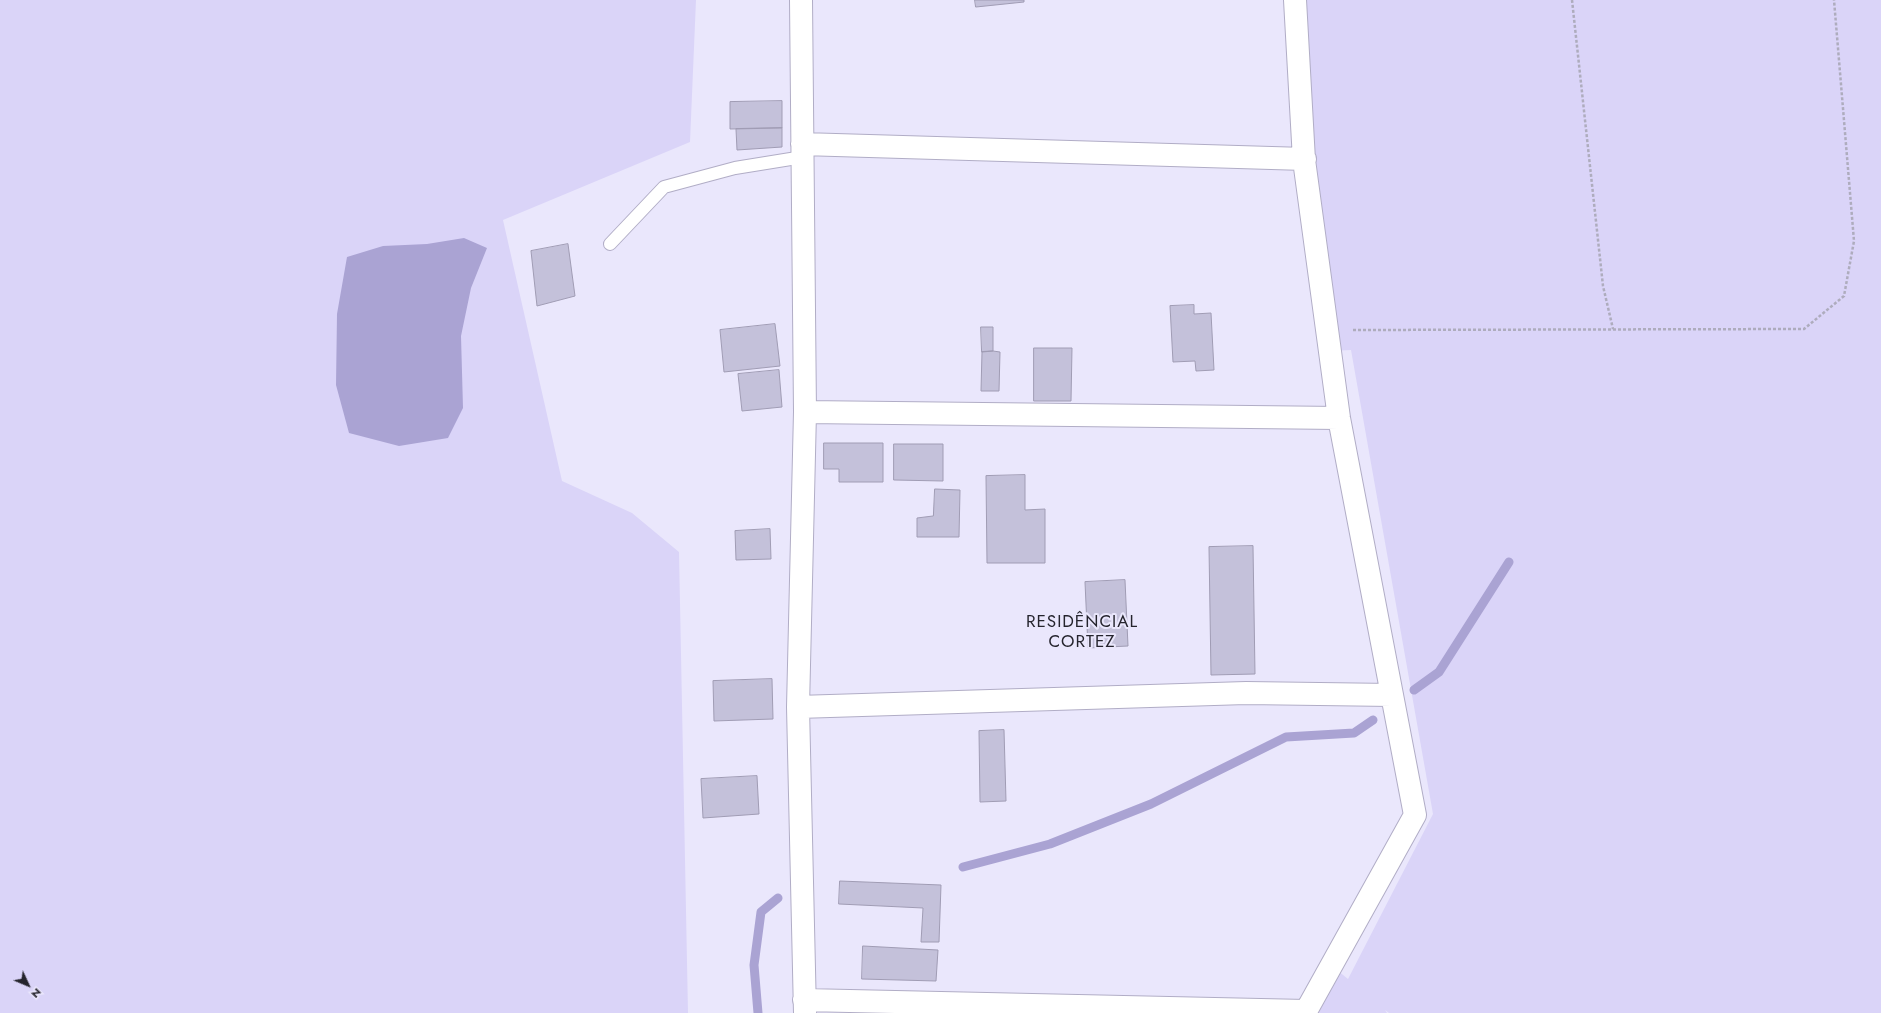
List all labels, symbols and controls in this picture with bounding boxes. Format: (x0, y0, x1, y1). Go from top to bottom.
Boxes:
district label: RESIDÊNCIAL CORTEZ (1026, 613, 1138, 653)
north arrow (8, 965, 48, 1005)
text: N (28, 985, 45, 1002)

